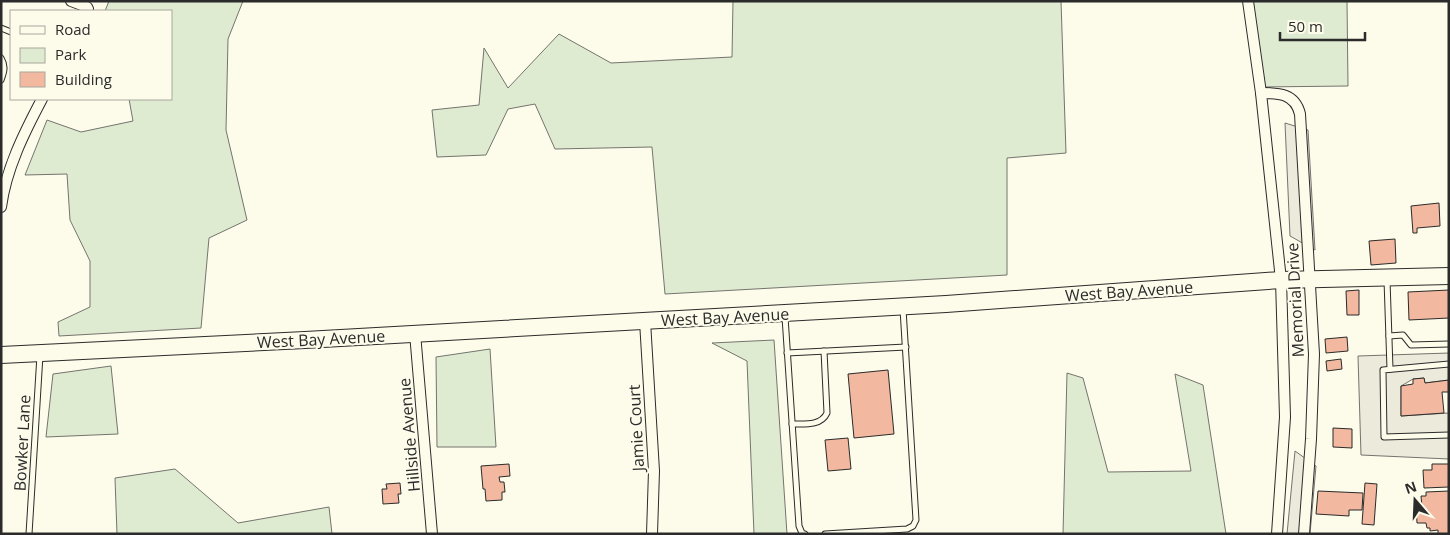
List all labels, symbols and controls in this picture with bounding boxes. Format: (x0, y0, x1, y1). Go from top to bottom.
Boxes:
legend (10, 10, 172, 100)
scale bar (1280, 10, 1365, 42)
text: 50 m (1288, 16, 1323, 36)
text: Road (55, 19, 91, 39)
text: Park (55, 44, 86, 64)
text: Building (55, 69, 112, 89)
street label: Memorial Drive (1281, 242, 1309, 358)
street label: West Bay Avenue (1064, 276, 1194, 306)
street label: West Bay Avenue (660, 303, 790, 331)
street label: West Bay Avenue (256, 325, 386, 353)
street label: Hillside Avenue (393, 377, 425, 493)
street label: Jamie Court (623, 384, 649, 474)
street label: Bowker Lane (8, 394, 36, 492)
north arrow (1390, 475, 1440, 525)
text: N (1402, 476, 1419, 498)

